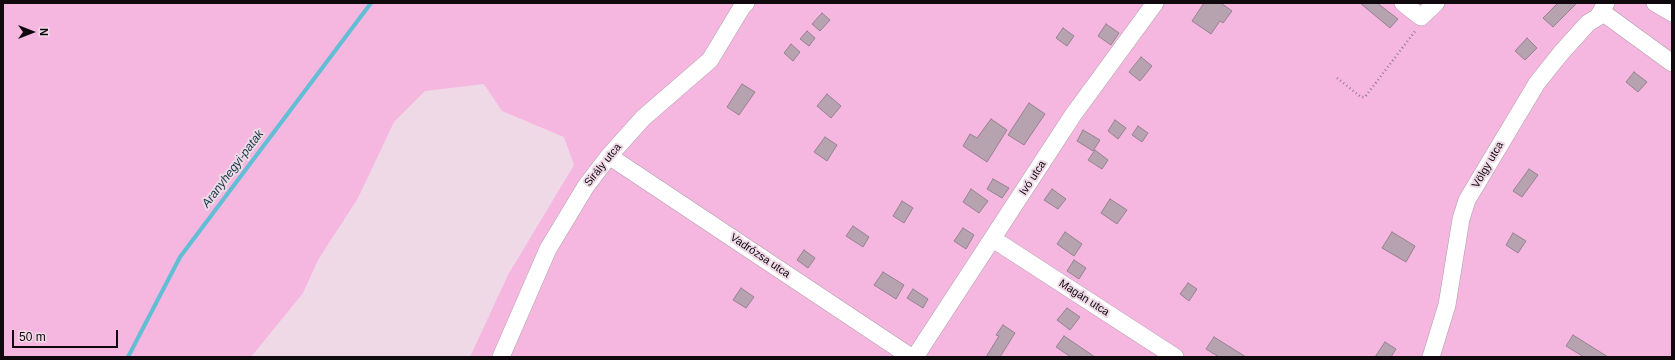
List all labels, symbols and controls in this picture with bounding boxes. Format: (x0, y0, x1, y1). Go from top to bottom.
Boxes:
north arrow (12, 12, 52, 52)
text: N (38, 28, 50, 36)
water label: Aranyhegyi-patak (199, 127, 267, 211)
street label: Völgy utca (1469, 139, 1507, 191)
street label: Sirály utca (582, 141, 624, 189)
street label: Ivó utca (1017, 158, 1049, 198)
street label: Vadrózsa utca (727, 231, 793, 281)
street label: Magán utca (1056, 277, 1112, 319)
scale bar (14, 322, 120, 348)
text: 50 m (19, 330, 46, 344)

